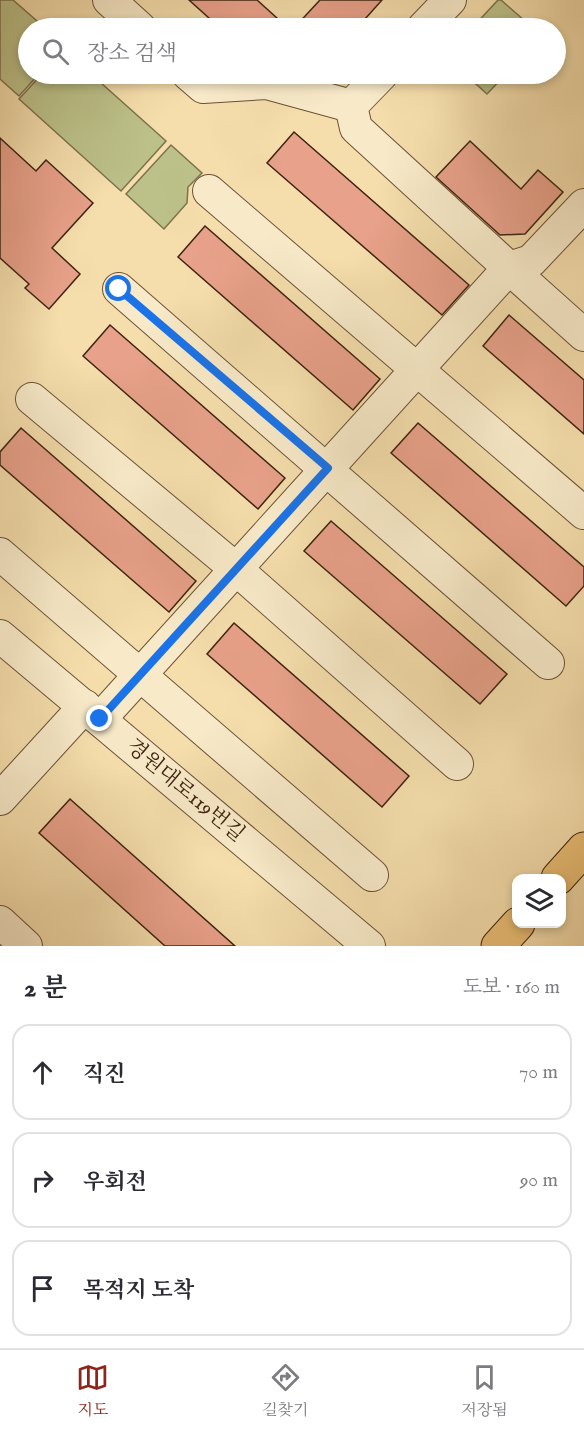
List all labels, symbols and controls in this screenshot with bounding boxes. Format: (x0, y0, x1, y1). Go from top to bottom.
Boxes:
search box (18, 18, 566, 84)
icon: search (39, 35, 72, 68)
text: 장소 검색 (87, 40, 177, 68)
route start (105, 275, 131, 301)
route end (86, 705, 112, 731)
street label: 경원대로119번길 (120, 734, 250, 848)
map controls (512, 874, 566, 928)
button: layers (512, 874, 566, 928)
text: 2 분 (24, 972, 67, 1005)
text: 도보 · 160 m (463, 975, 560, 1000)
icon: ahead (26, 1056, 59, 1089)
text: 70 m (519, 1060, 558, 1085)
text: 직진 (83, 1061, 126, 1089)
icon: right (26, 1164, 59, 1197)
text: 90 m (520, 1168, 558, 1193)
text: 우회전 (83, 1169, 147, 1197)
icon: arrive (26, 1272, 59, 1305)
text: 목적지 도착 (83, 1277, 194, 1305)
tab: 지도 (76, 1361, 109, 1421)
tab: 길찾기 (262, 1361, 309, 1421)
tab: 저장됨 (461, 1361, 508, 1421)

